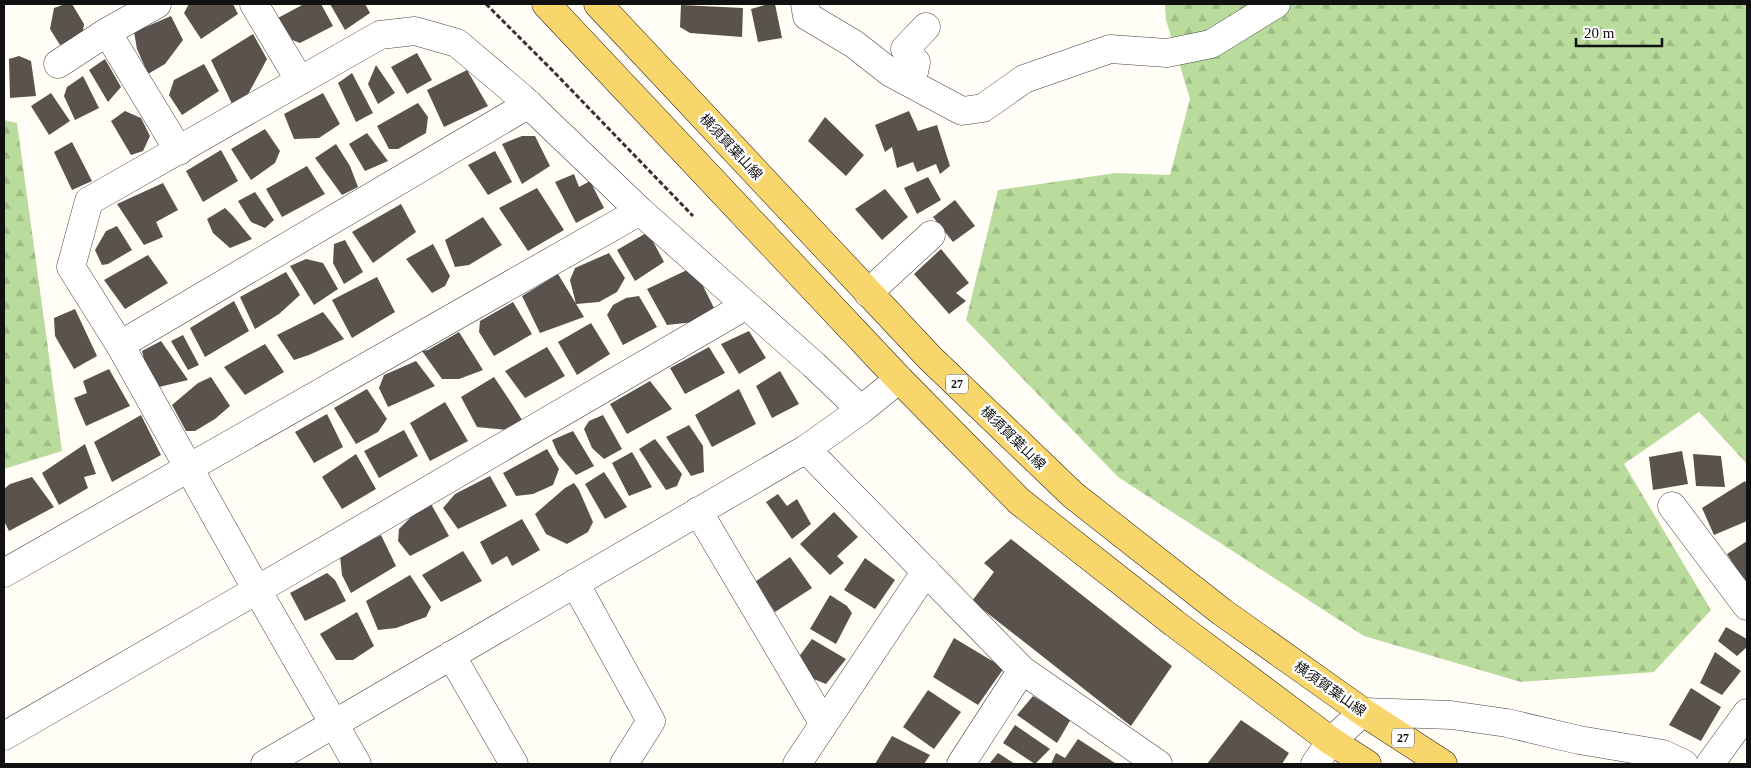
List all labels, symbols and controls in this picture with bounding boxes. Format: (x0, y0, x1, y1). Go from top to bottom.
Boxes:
scale bar (1576, 15, 1662, 47)
text: 20 m (1584, 25, 1615, 41)
street label: 横須賀葉山線 (697, 111, 765, 183)
road number: 27 (946, 374, 968, 394)
street label: 横須賀葉山線 (978, 403, 1048, 473)
street label: 横須賀葉山線 (1291, 659, 1369, 719)
road number: 27 (1392, 728, 1414, 748)

